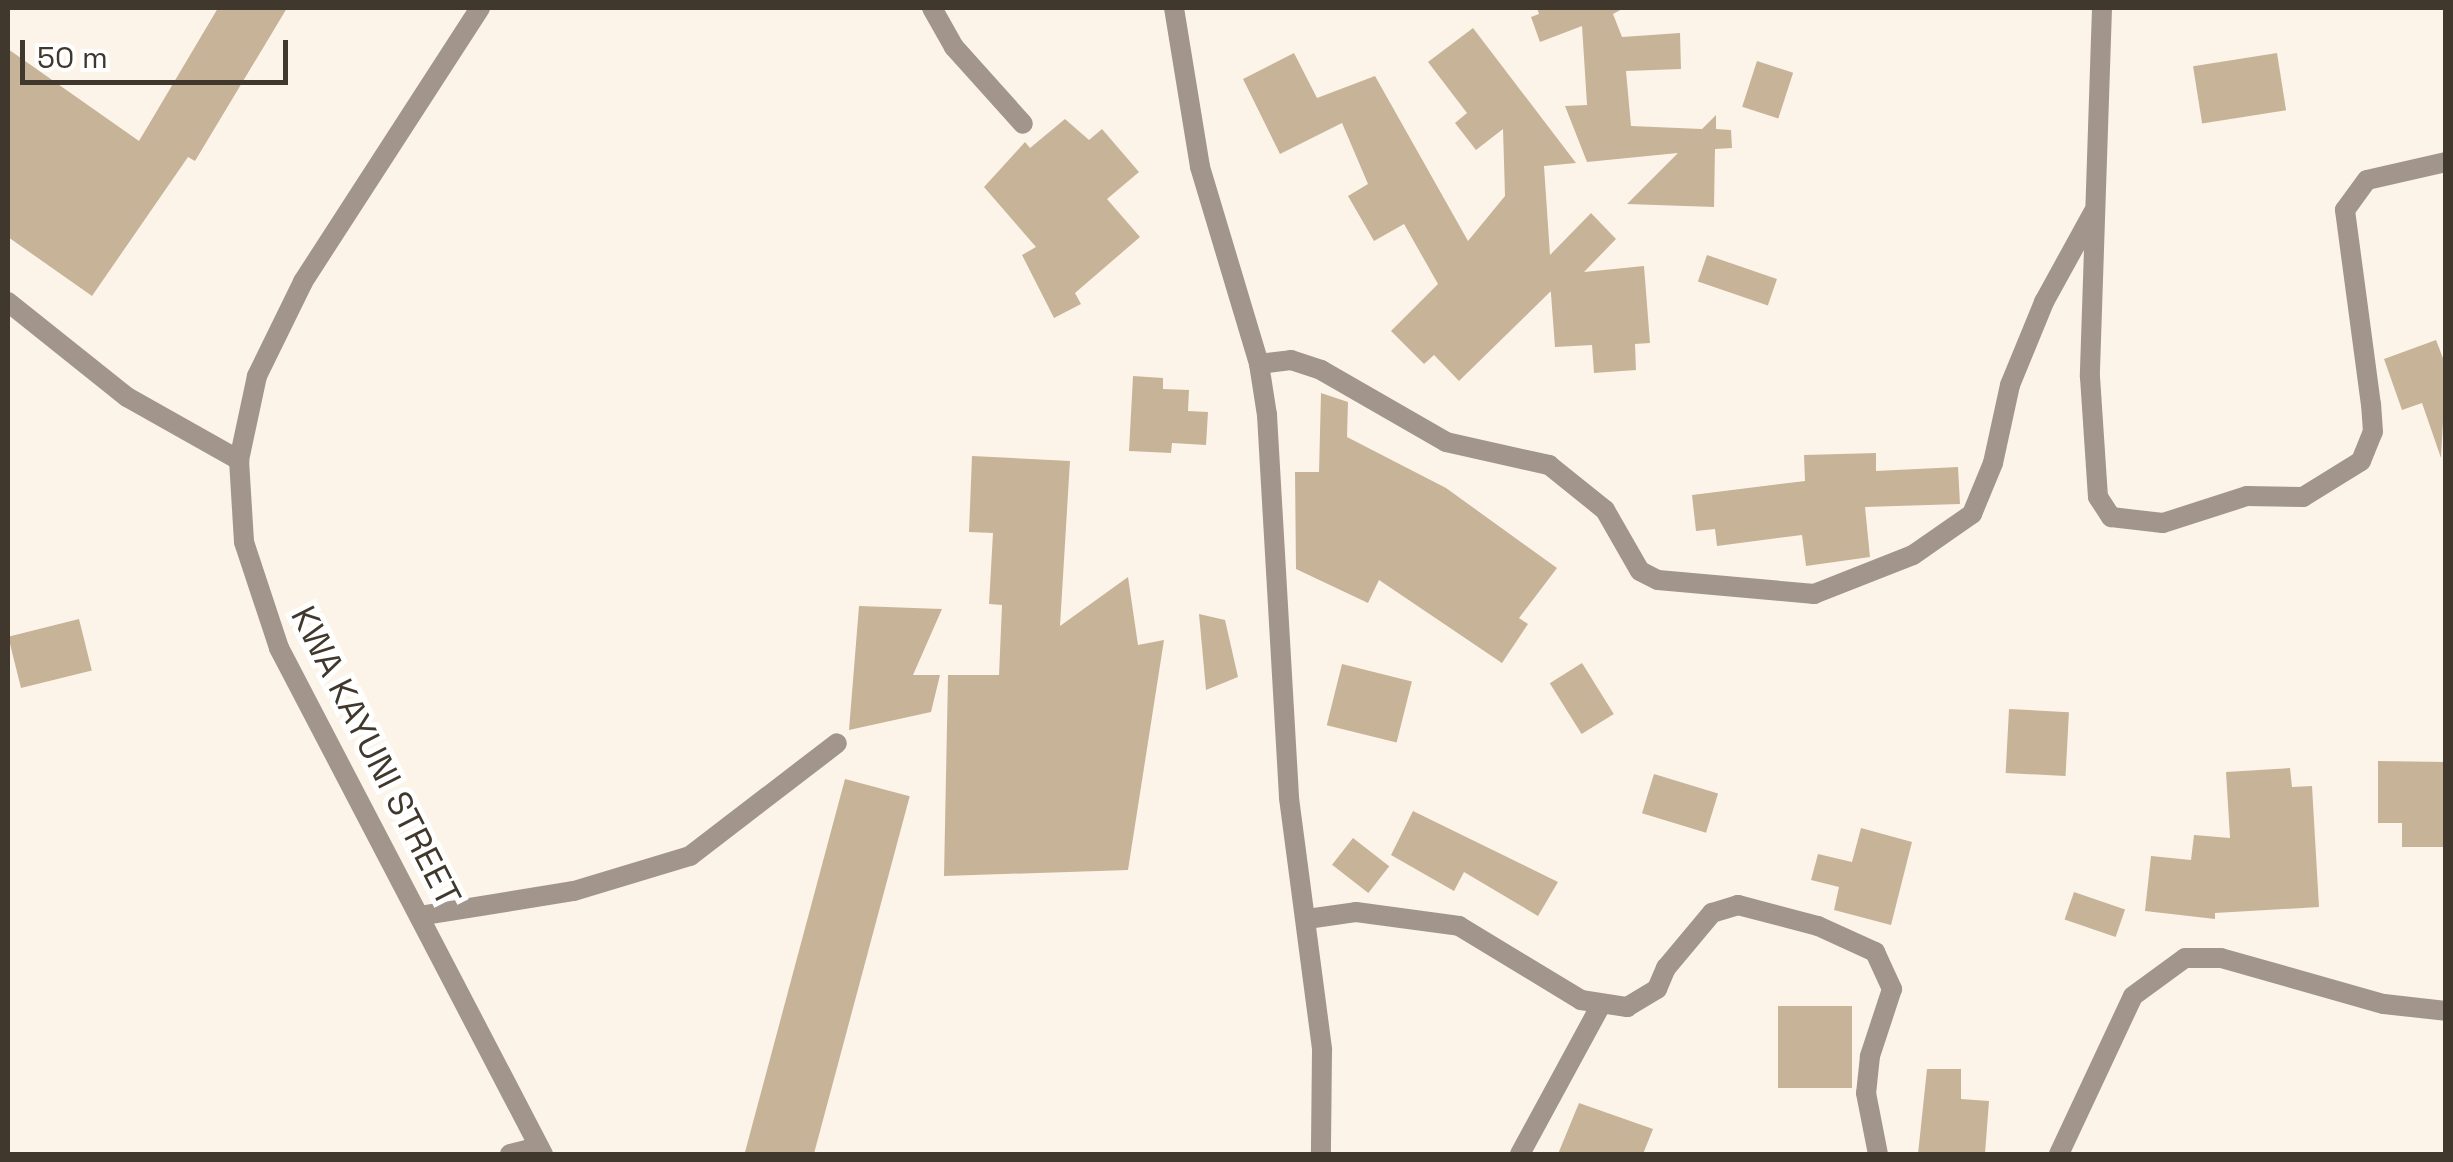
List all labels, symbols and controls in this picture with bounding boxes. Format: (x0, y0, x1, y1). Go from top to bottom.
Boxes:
scale bar (25, 20, 292, 82)
text: 50 m (37, 38, 108, 77)
street label: KWA KAYUNI STREET (282, 599, 470, 913)

